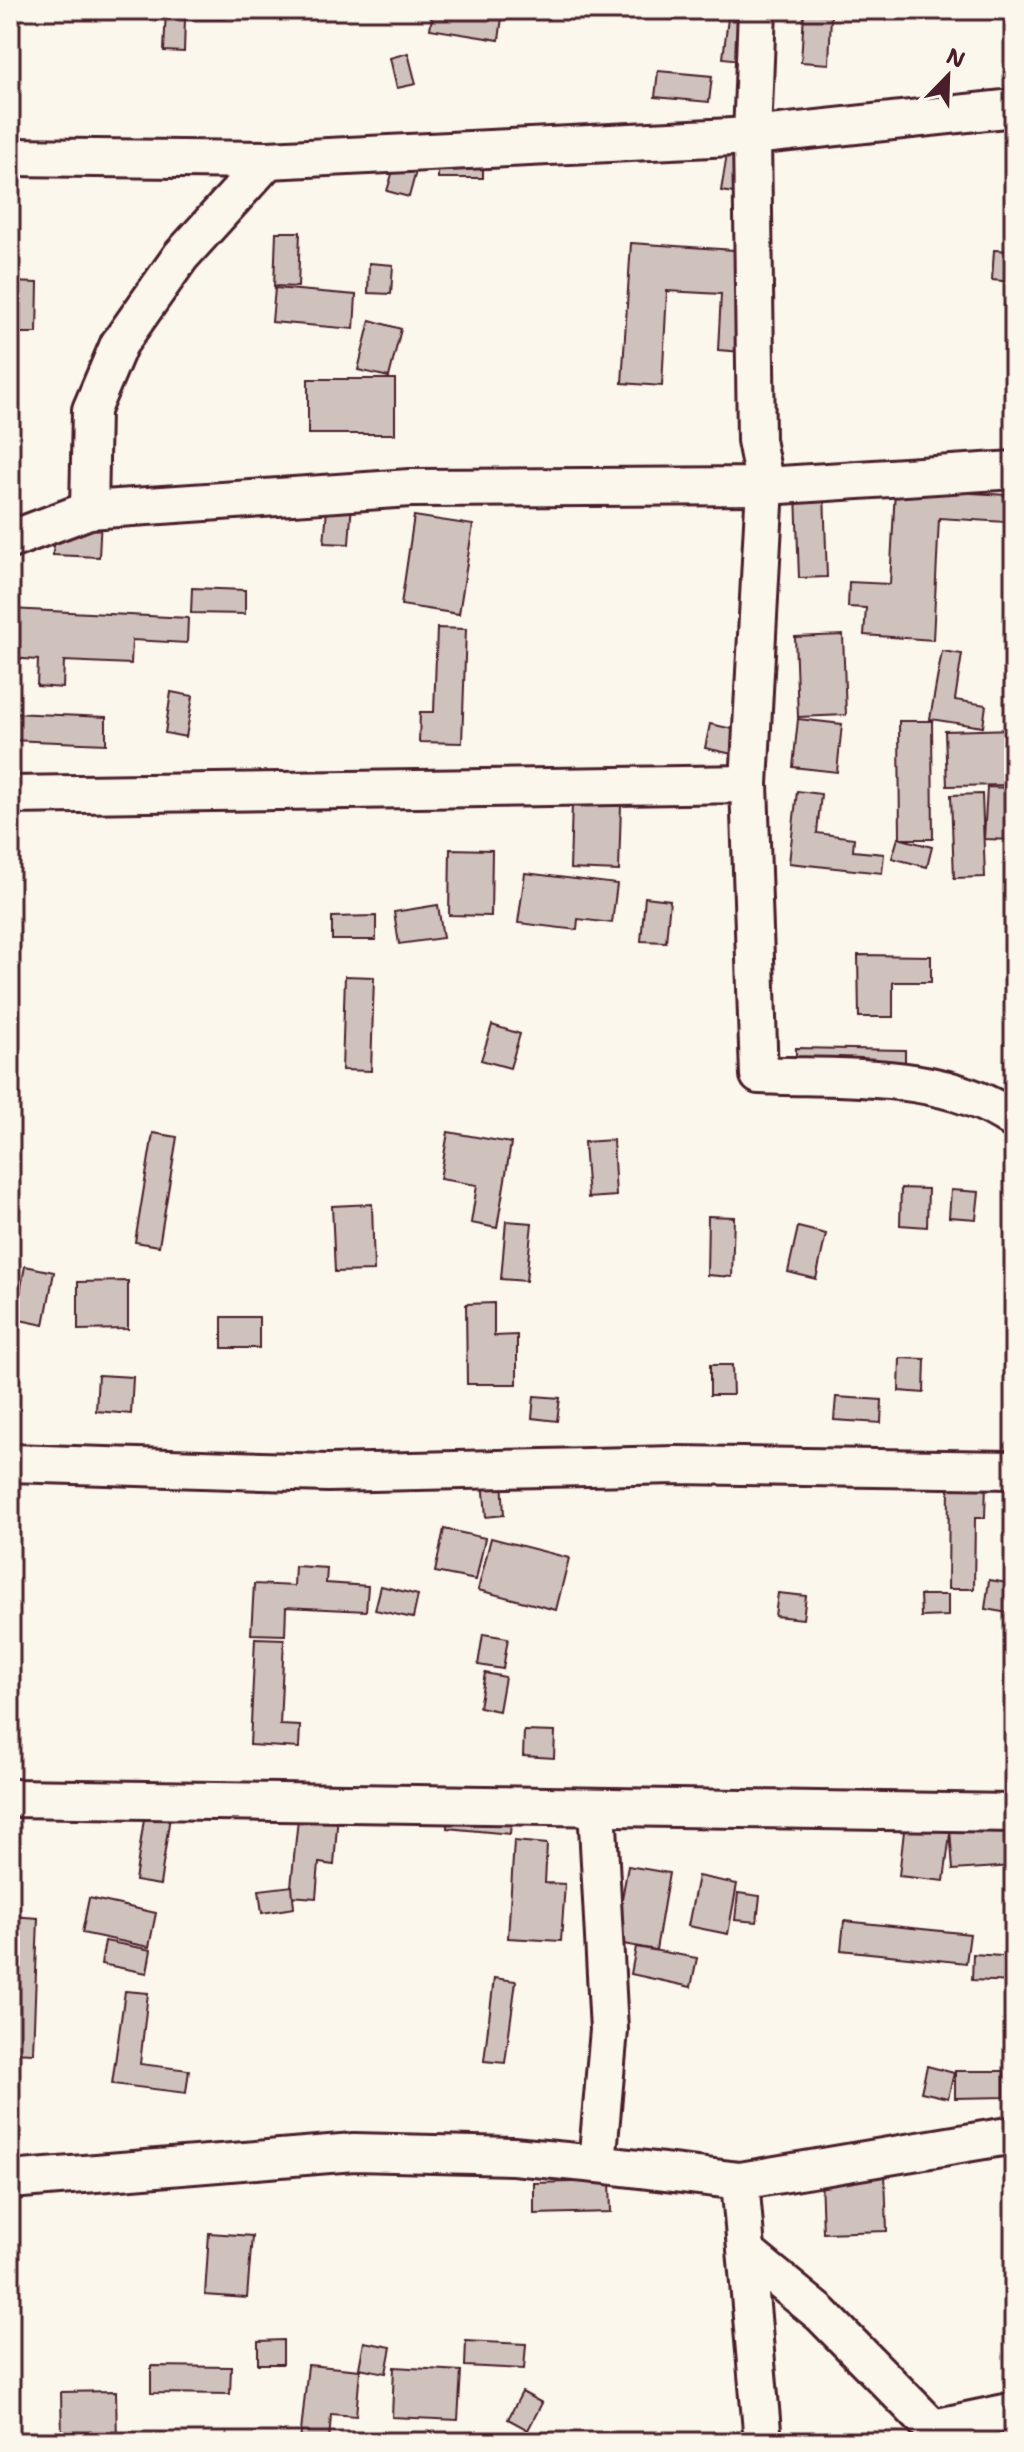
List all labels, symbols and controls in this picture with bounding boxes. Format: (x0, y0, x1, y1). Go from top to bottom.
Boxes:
north arrow (908, 36, 988, 116)
text: N (942, 41, 969, 75)

